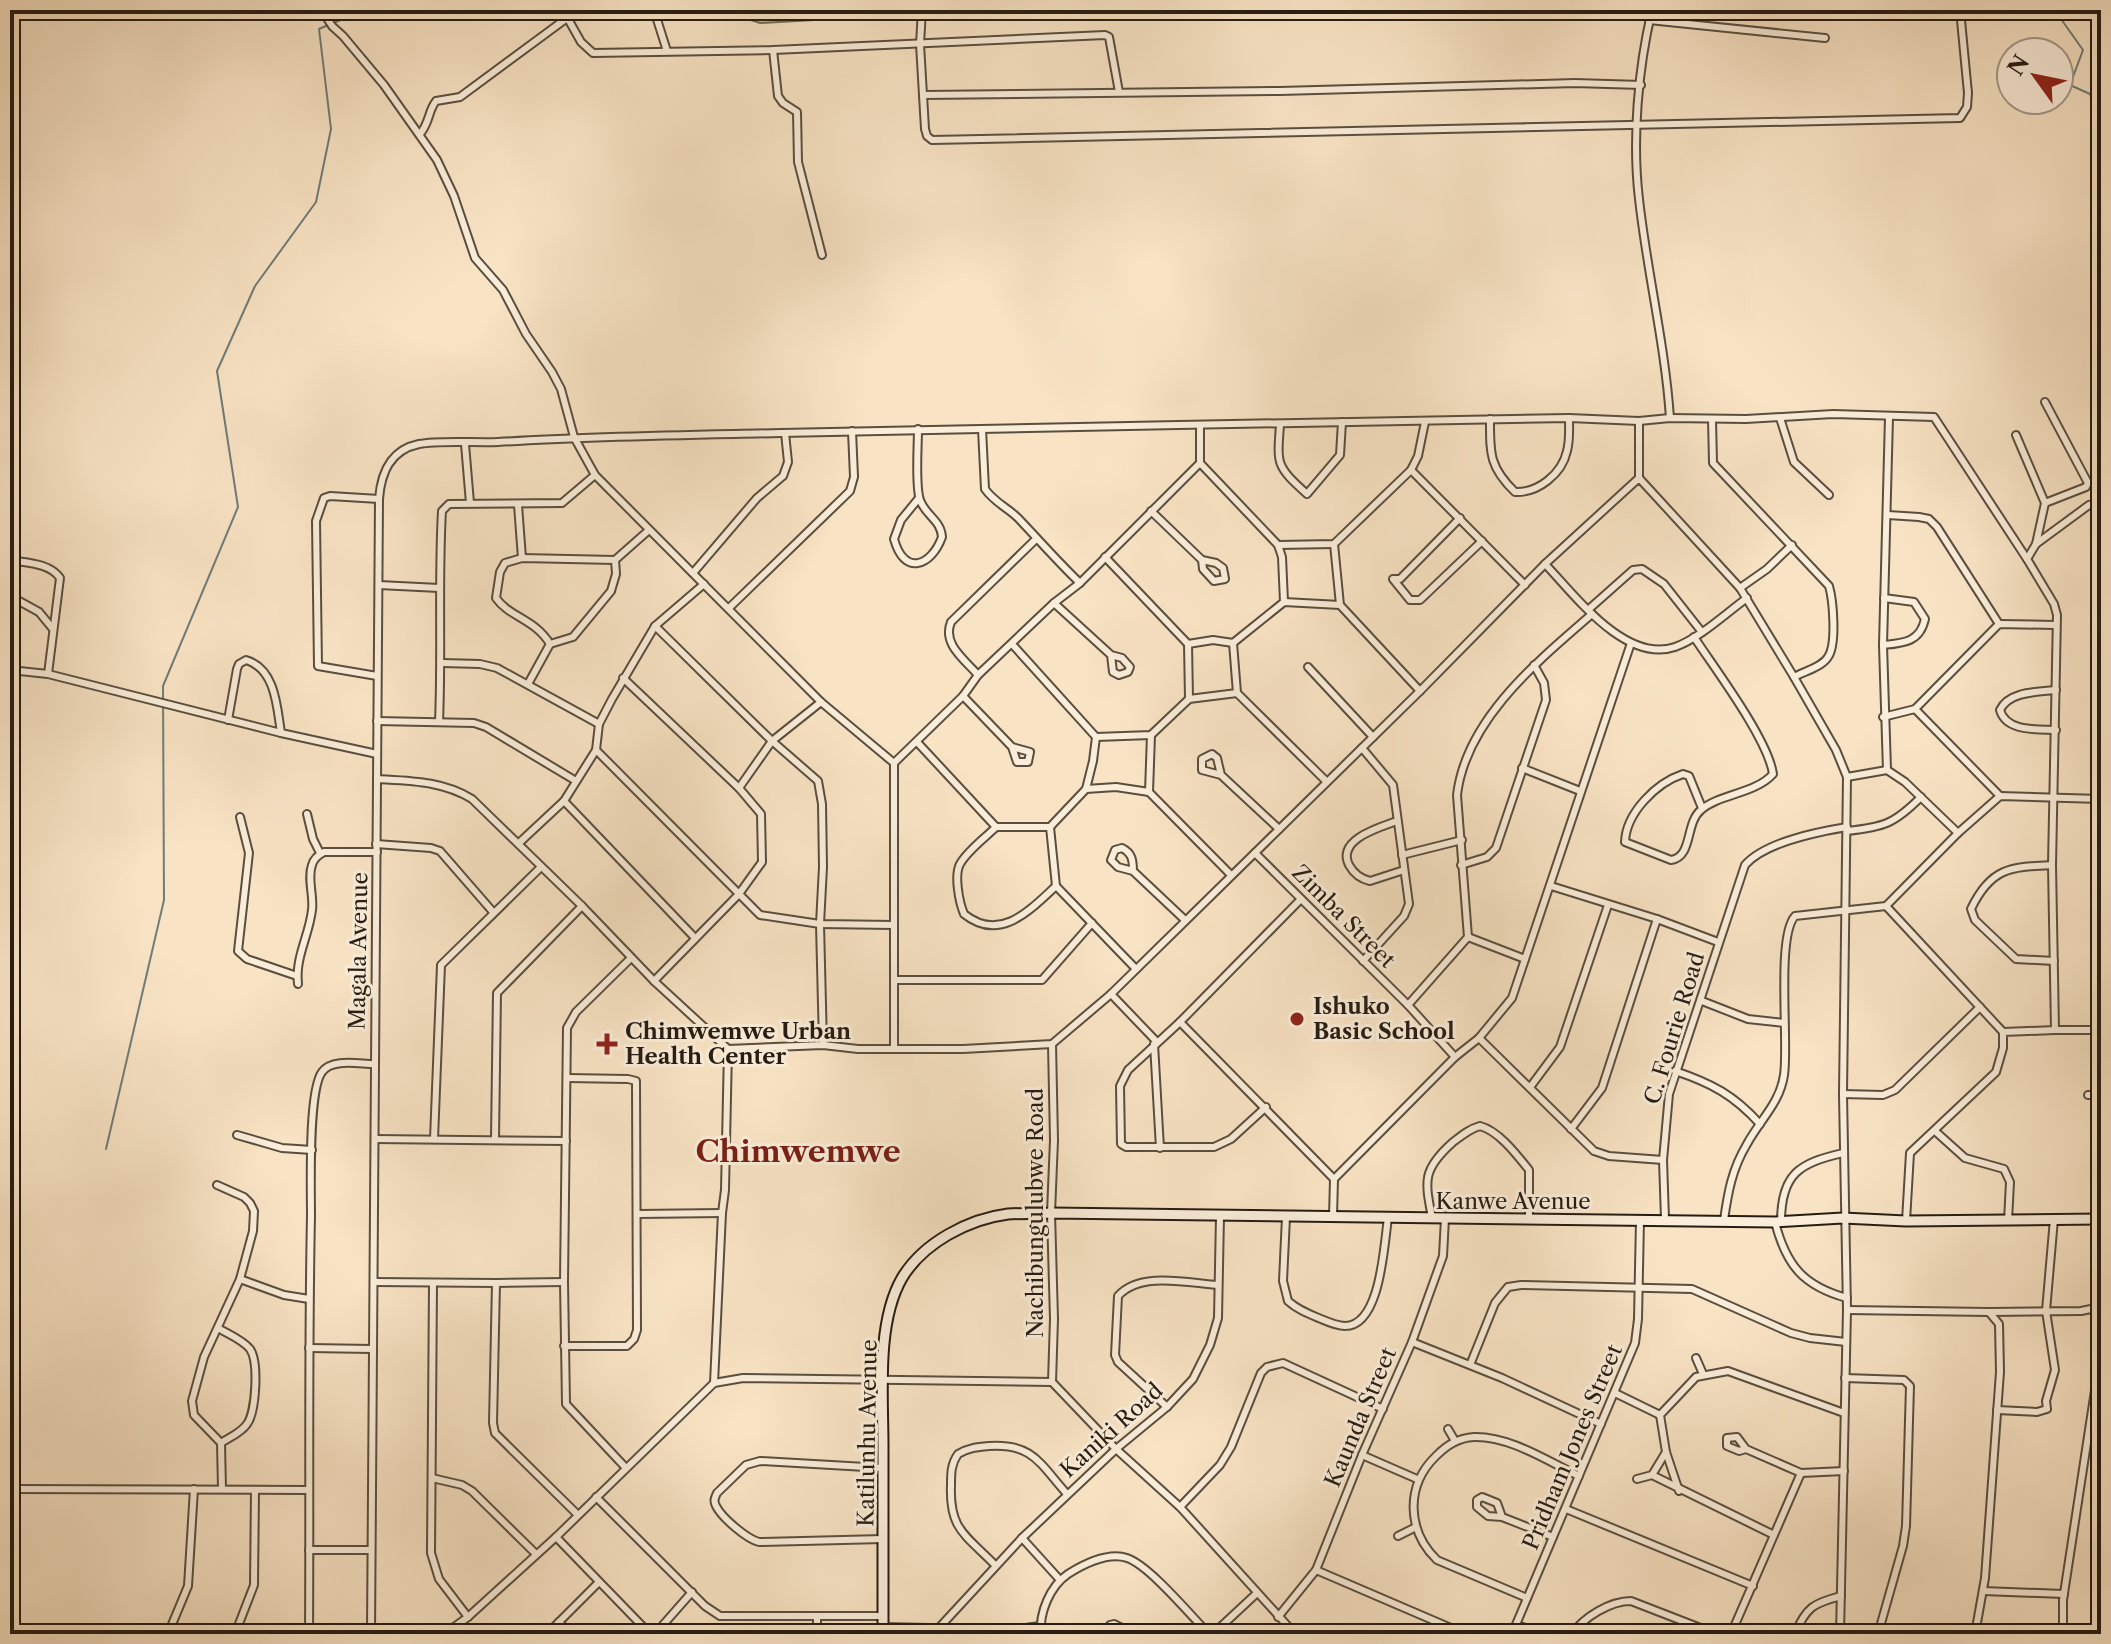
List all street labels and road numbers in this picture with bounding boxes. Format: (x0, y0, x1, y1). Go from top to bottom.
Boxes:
street label: Zimba Street (1286, 859, 1401, 974)
street label: Magala Avenue (344, 872, 373, 1030)
street label: C. Fourie Road (1639, 949, 1710, 1107)
street label: Nachibungulubwe Road (1022, 1088, 1049, 1338)
street label: Kanwe Avenue (1435, 1188, 1591, 1215)
street label: Katilunhu Avenue (852, 1339, 883, 1527)
street label: Pridham Jones Street (1517, 1340, 1628, 1554)
street label: Kaunda Street (1319, 1343, 1402, 1491)
street label: Kaniki Road (1054, 1377, 1168, 1484)

